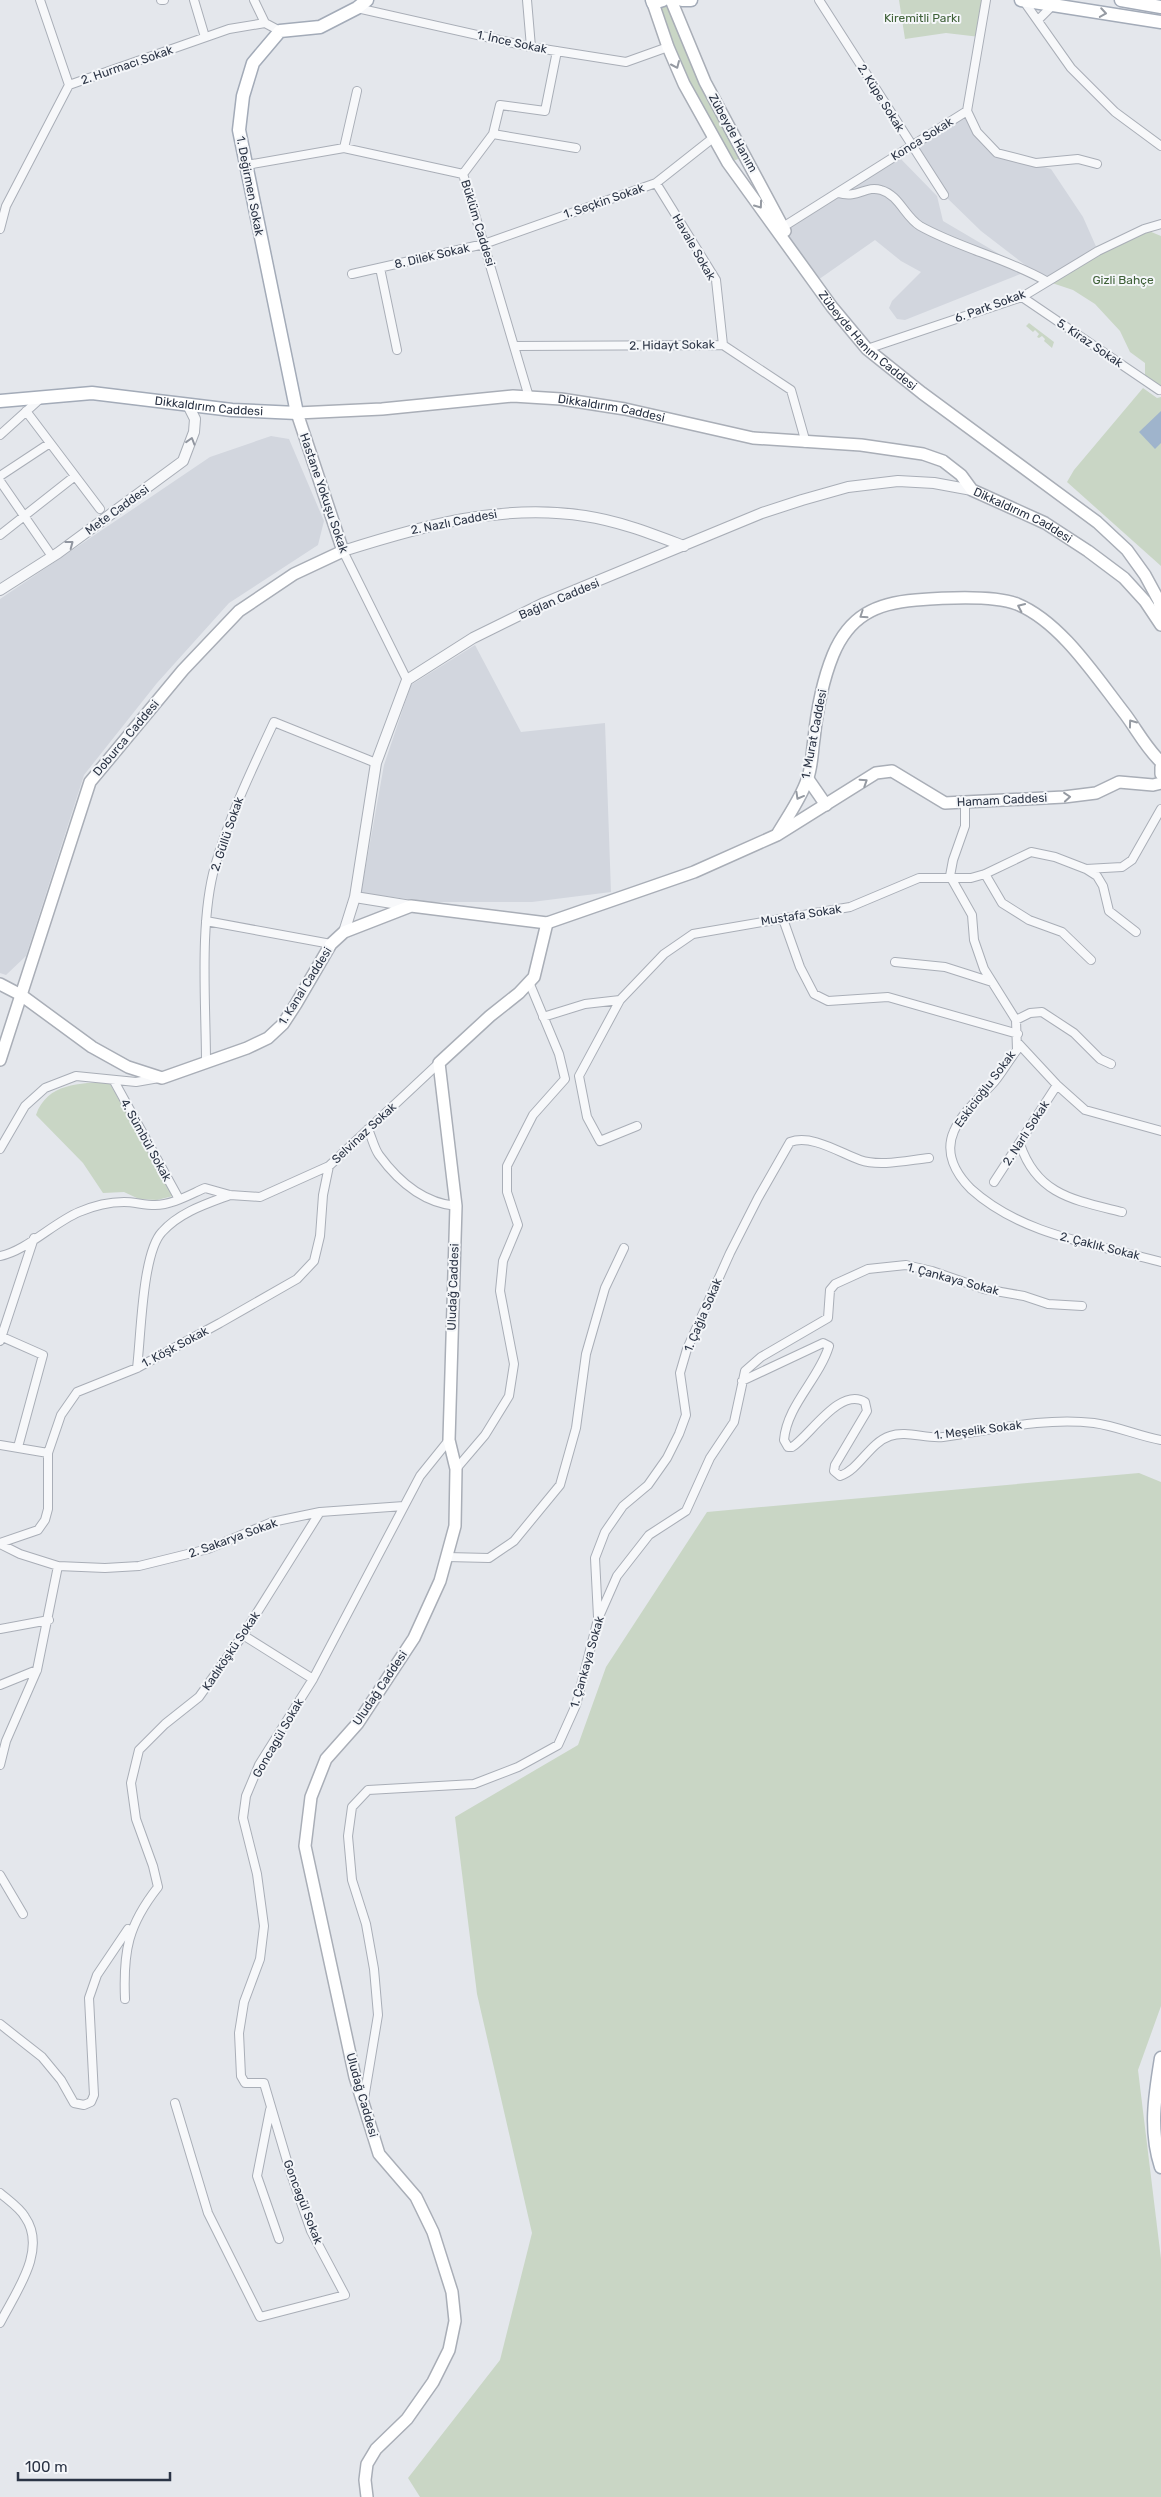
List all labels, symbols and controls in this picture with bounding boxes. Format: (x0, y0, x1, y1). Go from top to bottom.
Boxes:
one-way arrow (1099, 7, 1108, 17)
park label: Kiremitli Parkı (884, 11, 960, 25)
street label: 1. İnce Sokak (476, 28, 549, 56)
street label: 2. Hurmacı Sokak (79, 42, 176, 87)
one-way arrow (669, 60, 680, 69)
street label: 2. Küpe Sokak (855, 62, 908, 135)
street label: Zübeyde Hanım (706, 92, 760, 174)
street label: Konca Sokak (888, 114, 956, 164)
street label: 1. Değirmen Sokak (233, 135, 267, 238)
street label: Büklüm Caddesi (458, 178, 498, 268)
street label: 1. Seçkin Sokak (562, 180, 647, 221)
one-way arrow (753, 199, 761, 208)
street label: Havale Sokak (669, 211, 719, 283)
street label: 8. Dilek Sokak (393, 240, 472, 271)
park label: Gizli Bahçe (1092, 273, 1154, 287)
street label: 6. Park Sokak (953, 286, 1028, 325)
street label: Zübeyde Hanım Caddesi (816, 288, 920, 393)
street label: 5. Kiraz Sokak (1054, 316, 1126, 371)
street label: 2. Hidayt Sokak (629, 337, 716, 353)
street label: Dikkaldırım Caddesi (557, 392, 666, 425)
street label: Dikkaldırım Caddesi (154, 394, 263, 418)
street label: Hastane Yokuşu Sokak (297, 431, 351, 555)
one-way arrow (186, 437, 196, 445)
street label: Mete Caddesi (82, 482, 152, 538)
street label: Dikkaldırım Caddesi (971, 485, 1075, 546)
street label: 2. Nazlı Caddesi (410, 507, 498, 537)
one-way arrow (64, 541, 74, 550)
street label: Bağlan Caddesi (517, 576, 601, 622)
one-way arrow (1017, 603, 1026, 613)
one-way arrow (859, 609, 868, 619)
street label: 1. Murat Caddesi (798, 688, 830, 780)
street label: Doburca Caddesi (90, 697, 162, 779)
one-way arrow (1129, 720, 1137, 729)
one-way arrow (858, 779, 867, 788)
one-way arrow (795, 791, 805, 800)
street label: Hamam Caddesi (956, 791, 1048, 809)
one-way arrow (1063, 791, 1071, 802)
street label: 2. Güllü Sokak (208, 794, 247, 873)
street label: Mustafa Sokak (760, 902, 843, 928)
street label: 1. Kanal Caddesi (275, 944, 335, 1028)
street label: Eskicioğlu Sokak (952, 1047, 1019, 1130)
street label: 4. Sümbül Sokak (118, 1096, 175, 1184)
street label: 2. Narlı Sokak (1000, 1097, 1053, 1168)
street label: Selvinaz Sokak (329, 1099, 400, 1166)
street label: 2. Çaklık Sokak (1059, 1229, 1142, 1263)
street label: Uludağ Caddesi (444, 1243, 462, 1331)
street label: 1. Çankaya Sokak (905, 1260, 1001, 1298)
street label: 1. Çağla Sokak (681, 1275, 725, 1354)
street label: 1. Köşk Sokak (139, 1323, 211, 1370)
street label: 1. Meşelik Sokak (933, 1418, 1023, 1442)
street label: 2. Sakarya Sokak (187, 1515, 280, 1561)
street label: Kadıköşkü Sokak (199, 1608, 263, 1693)
street label: 1. Çankaya Sokak (567, 1614, 607, 1709)
street label: Uludağ Caddesi (350, 1648, 410, 1728)
street label: Goncagül Sokak (250, 1695, 307, 1780)
street label: Uludağ Caddesi (343, 2051, 381, 2139)
street label: Goncagül Sokak (281, 2158, 326, 2247)
scale bar (18, 2450, 170, 2482)
text: 100 m (25, 2458, 67, 2476)

